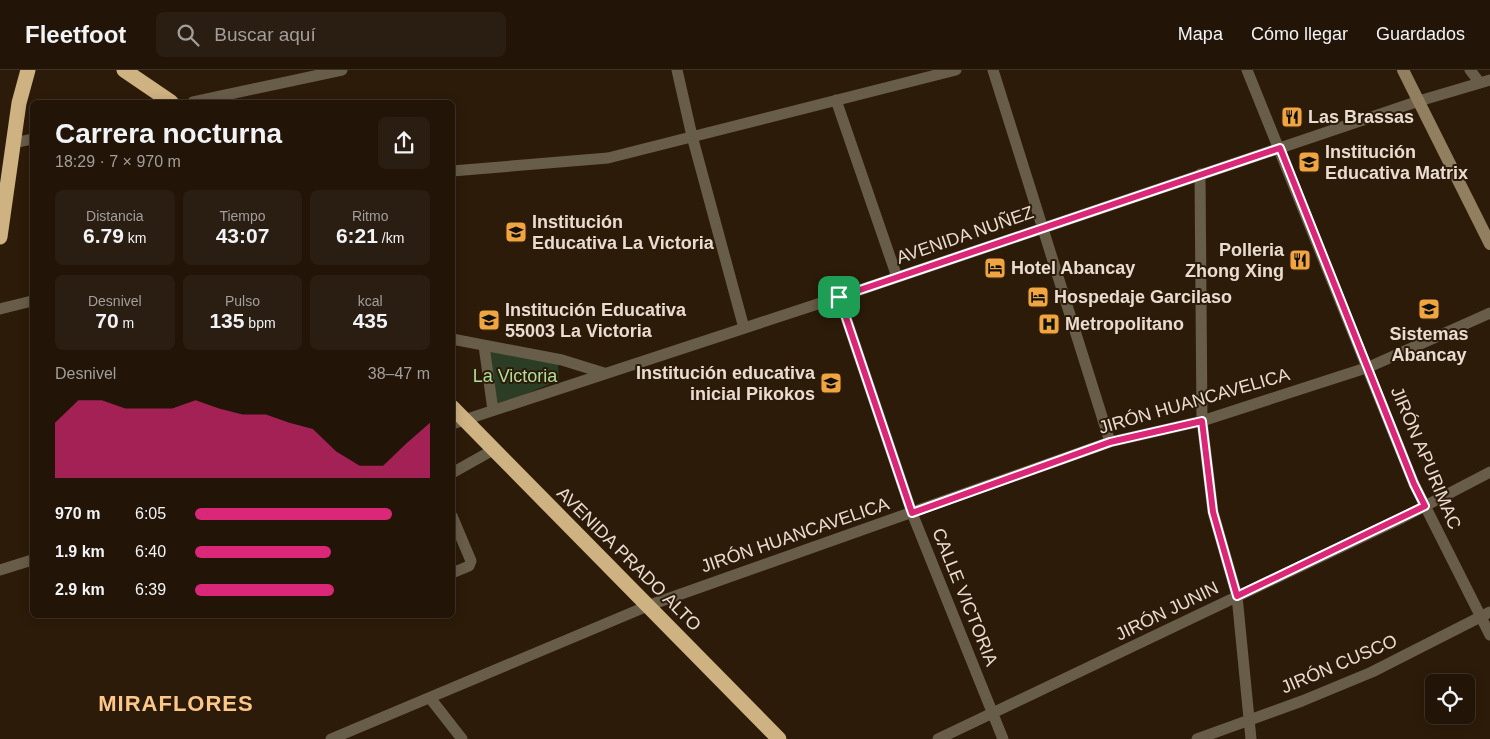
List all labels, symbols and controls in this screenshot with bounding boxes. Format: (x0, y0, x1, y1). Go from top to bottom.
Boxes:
search box (156, 12, 506, 57)
text: Fleetfoot (25, 21, 126, 48)
icon: search (174, 21, 202, 49)
text: Buscar aquí (214, 24, 316, 45)
text: Mapa (1178, 24, 1223, 44)
text: Cómo llegar (1251, 24, 1348, 44)
text: Guardados (1376, 24, 1465, 44)
restaurant icon: Las Brassas (1280, 105, 1304, 129)
place label: Las Brassas (1308, 107, 1414, 127)
button: share (378, 117, 430, 169)
text: Carrera nocturna (55, 118, 282, 149)
place label: Institución Educativa Matrix (1325, 142, 1468, 183)
school or university icon: Institución Educativa Matrix (1297, 150, 1321, 174)
text: 18:29 · 7 × 970 m (55, 153, 181, 170)
street label: AVENIDA NUÑEZ (893, 201, 1036, 268)
text: Distancia (86, 208, 144, 224)
text: Tiempo (219, 208, 266, 224)
text: Ritmo (352, 208, 388, 224)
place label: Institución Educativa La Victoria (532, 212, 715, 253)
school or university icon: Institución Educativa La Victoria (504, 220, 528, 244)
text: 6.79 (83, 224, 124, 247)
text: 43:07 (216, 224, 269, 247)
text: 6:21 (336, 224, 378, 247)
text: km (124, 230, 147, 246)
text: /km (378, 230, 404, 246)
place label: Polleria Zhong Xing (1185, 240, 1285, 281)
restaurant icon: Polleria Zhong Xing (1288, 248, 1312, 272)
hotel icon: Hotel Abancay (983, 256, 1007, 280)
place label: Hotel Abancay (1011, 258, 1135, 278)
pin (818, 276, 860, 318)
icon: arrive (825, 283, 853, 311)
hotel icon: Hospedaje Garcilaso (1026, 285, 1050, 309)
place label: Hospedaje Garcilaso (1054, 287, 1232, 307)
text: Desnivel (88, 293, 142, 309)
text: Pulso (225, 293, 260, 309)
text: kcal (358, 293, 383, 309)
school or university icon: Sistemas Abancay (1417, 297, 1441, 321)
place label: Institución Educativa 55003 La Victoria (505, 300, 687, 341)
school or university icon: Institución Educativa 55003 La Victoria (477, 308, 501, 332)
text: 70 (95, 309, 119, 332)
text: 135 (209, 309, 244, 332)
text: 435 (353, 309, 388, 332)
hospital icon: Metropolitano (1037, 312, 1061, 336)
place label: Metropolitano (1065, 314, 1184, 334)
text: m (119, 315, 134, 331)
text: bpm (244, 315, 276, 331)
place label: Sistemas Abancay (1389, 324, 1469, 365)
place label: Institución educativa inicial Pikokos (636, 363, 816, 404)
street label: JIRÓN HUANCAVELICA (1096, 363, 1292, 438)
text: Desnivel (55, 365, 116, 382)
text: 38–47 m (368, 365, 430, 382)
park label: La Victoria (473, 366, 558, 386)
school or university icon: Institución educativa inicial Pikokos (819, 371, 843, 395)
street label: JIRÓN APURIMAC (1387, 383, 1466, 532)
street label: AVENIDA PRADO ALTO (553, 483, 705, 635)
street label: JIRÓN HUANCAVELICA (698, 492, 892, 577)
text: 970 m (55, 505, 100, 522)
text: 6:05 (135, 505, 166, 522)
street label: CALLE VICTORIA (928, 525, 1002, 669)
text: 1.9 km (55, 543, 105, 560)
text: 6:40 (135, 543, 166, 560)
street label: JIRÓN JUNIN (1112, 577, 1222, 645)
text: 2.9 km (55, 581, 105, 598)
text: 6:39 (135, 581, 166, 598)
street label: JIRÓN CUSCO (1278, 630, 1400, 697)
map controls (1425, 674, 1475, 724)
button: locate (1425, 674, 1475, 724)
district label: MIRAFLORES (98, 691, 254, 716)

